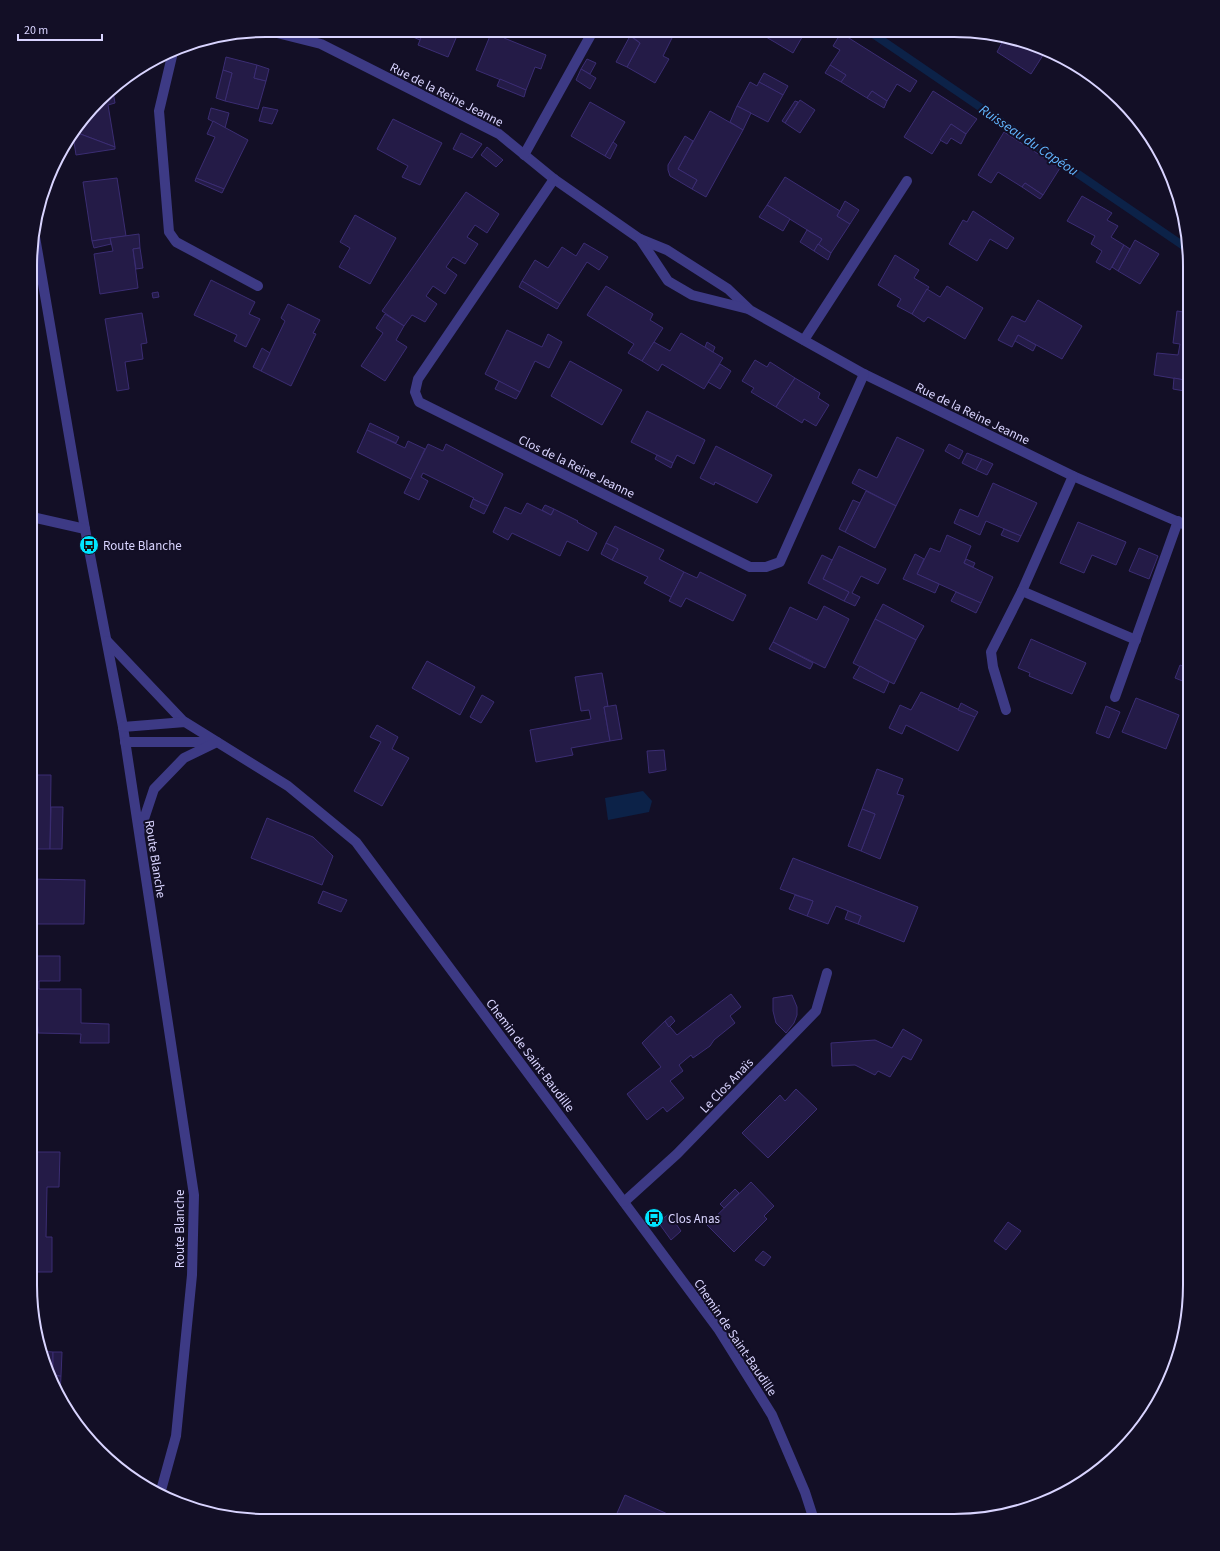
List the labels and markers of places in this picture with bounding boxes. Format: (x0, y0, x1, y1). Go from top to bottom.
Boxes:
bus stop icon: Route Blanche (78, 534, 100, 556)
place label: Route Blanche (103, 537, 182, 555)
bus stop icon: Clos Anas (643, 1207, 665, 1229)
place label: Clos Anas (668, 1210, 721, 1228)

